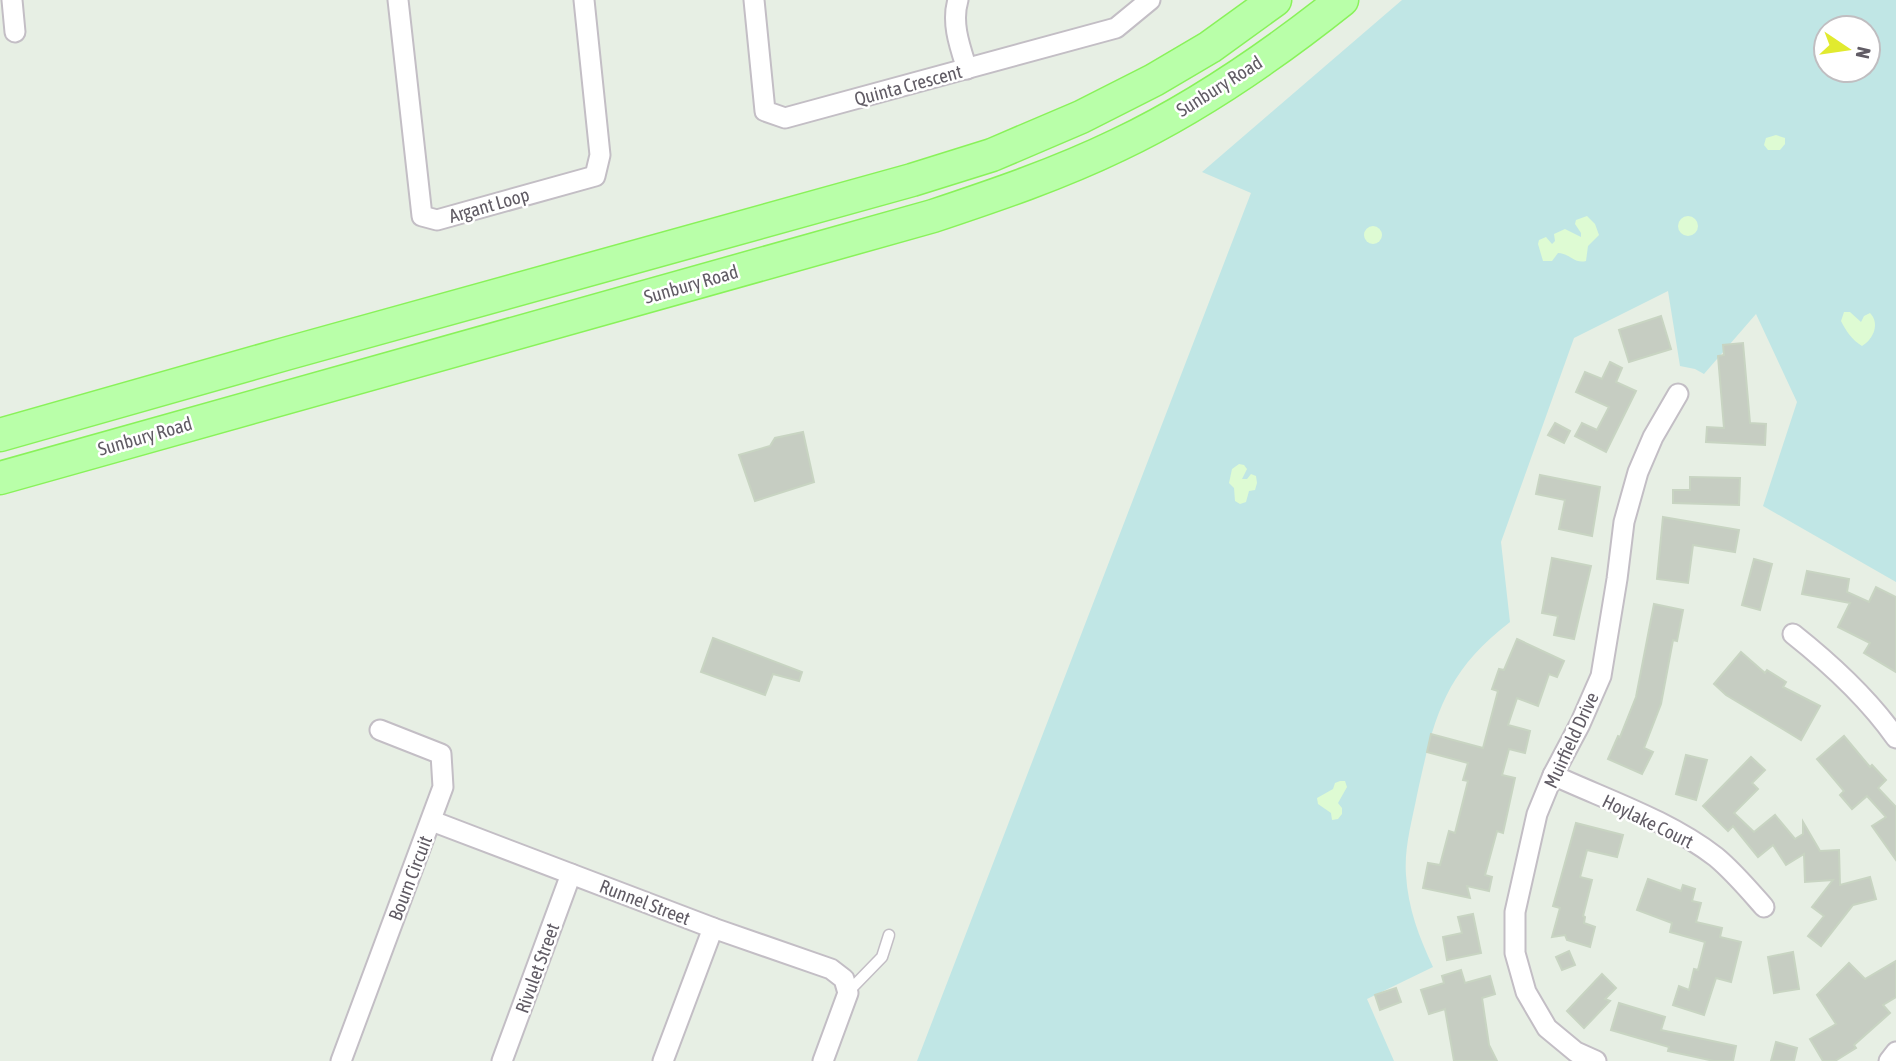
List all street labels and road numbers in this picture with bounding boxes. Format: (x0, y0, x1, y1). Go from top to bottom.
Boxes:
street label: Sunbury Road (1172, 51, 1266, 121)
street label: Quinta Crescent (852, 60, 964, 110)
street label: Argant Loop (446, 183, 532, 227)
street label: Sunbury Road (641, 260, 741, 308)
street label: Sunbury Road (95, 412, 195, 460)
street label: Muirfield Drive (1539, 689, 1603, 791)
street label: Hoylake Court (1599, 790, 1697, 852)
street label: Bourn Circuit (384, 832, 436, 924)
street label: Runnel Street (597, 875, 693, 929)
street label: Rivulet Street (511, 920, 563, 1016)

